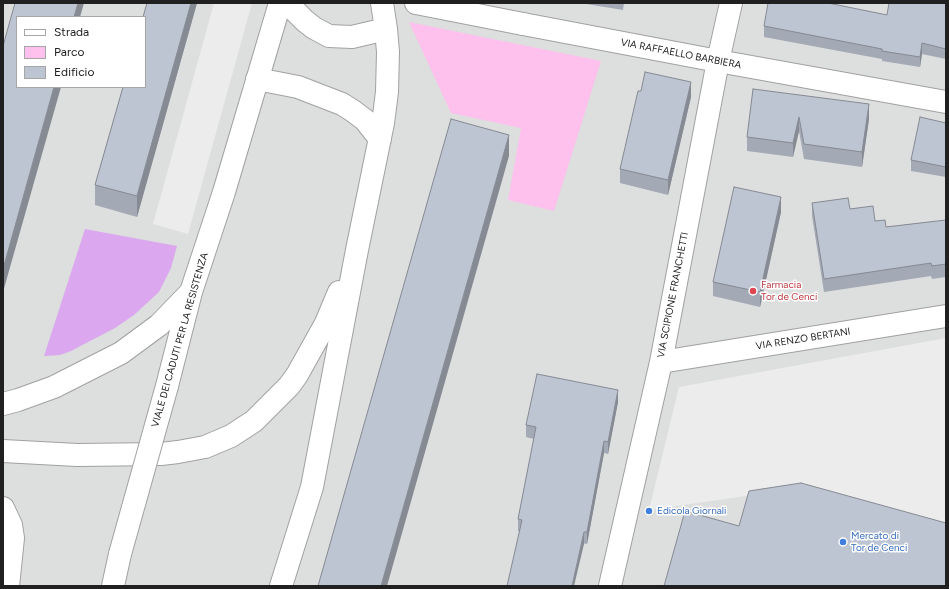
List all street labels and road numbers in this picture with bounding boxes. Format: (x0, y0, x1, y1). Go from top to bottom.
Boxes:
street label: VIA RAFFAELLO BARBIERA (620, 36, 742, 72)
street label: VIA SCIPIONE FRANCHETTI (655, 231, 691, 359)
street label: VIALE DEI CADUTI PER LA RESISTENZA (149, 251, 211, 429)
street label: VIA RENZO BERTANI (755, 326, 851, 352)

